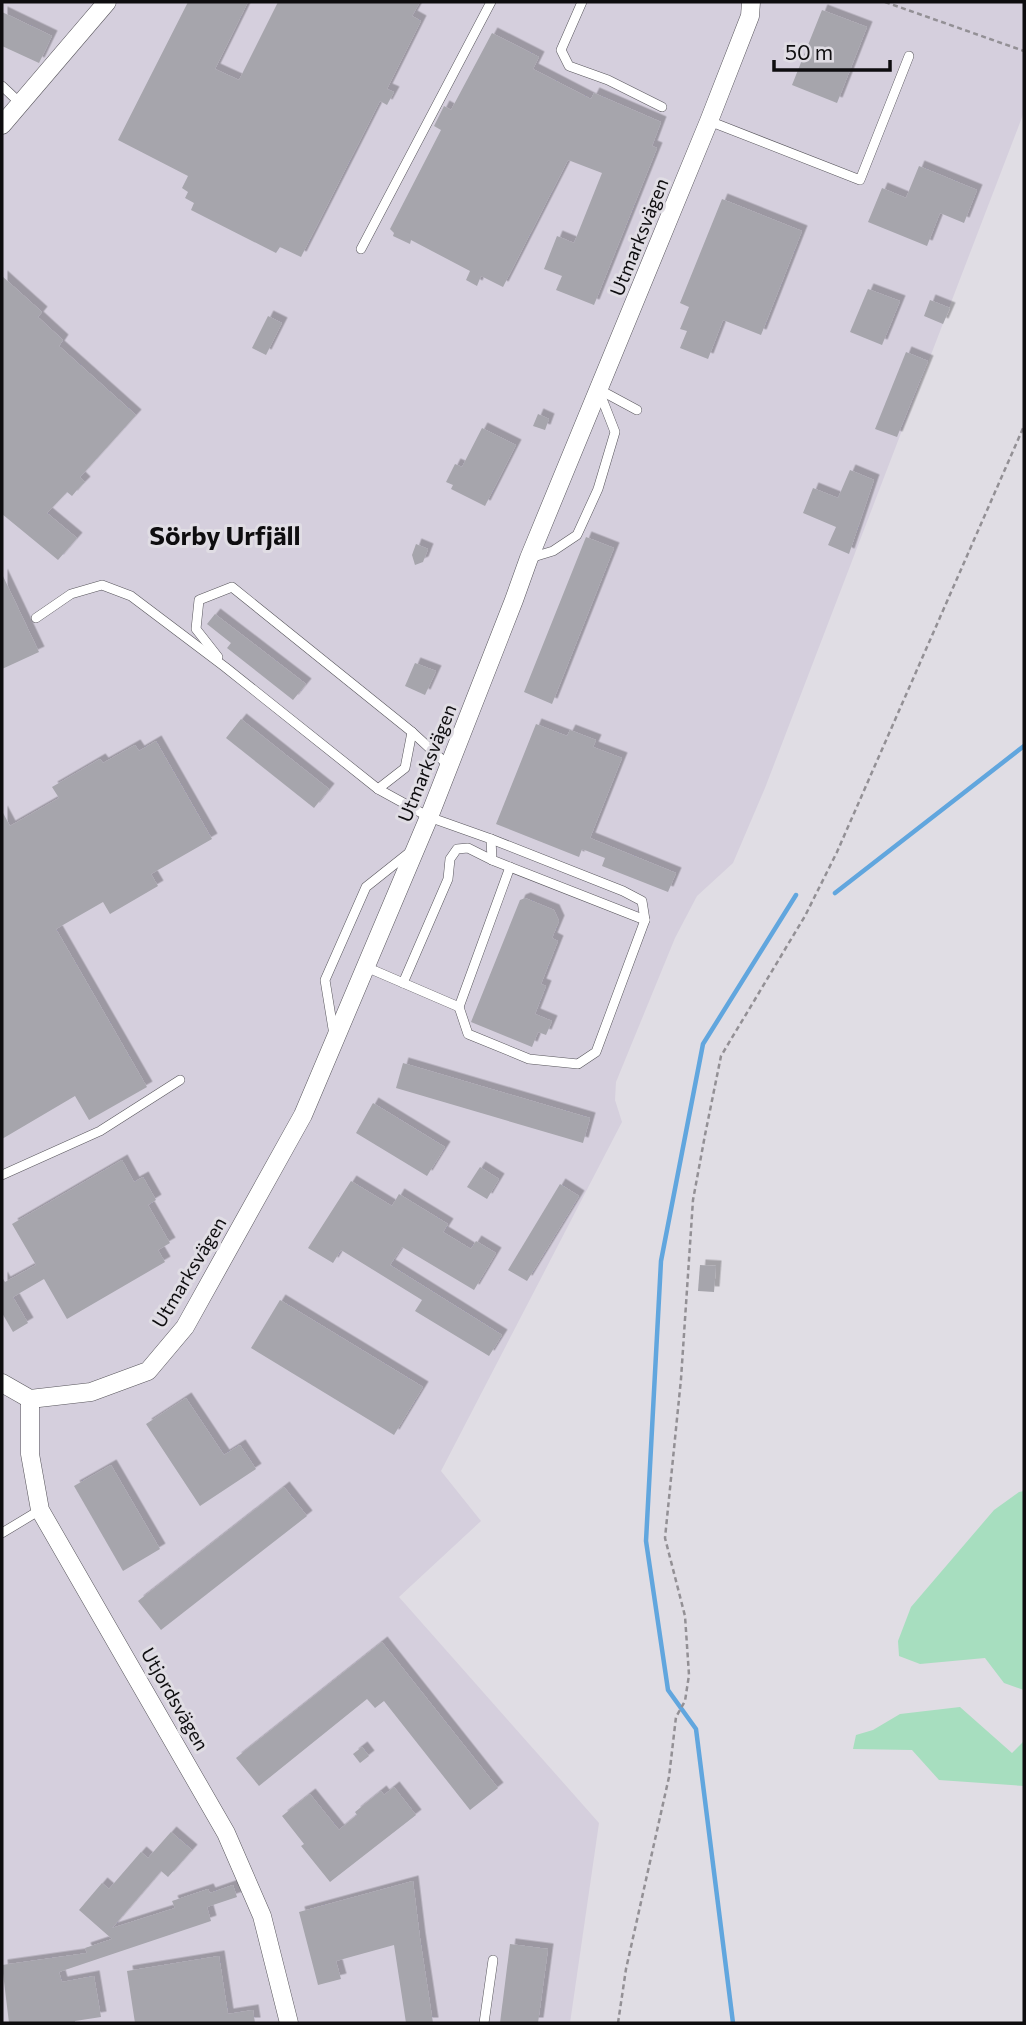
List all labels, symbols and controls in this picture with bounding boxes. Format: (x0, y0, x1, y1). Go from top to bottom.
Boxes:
scale bar (774, 28, 890, 72)
text: 50 m (785, 39, 833, 64)
street label: Utmarksvägen (604, 175, 673, 299)
district label: Sörby Urfjäll (149, 519, 301, 550)
street label: Utmarksvägen (392, 701, 461, 825)
street label: Utmarksvägen (147, 1212, 231, 1331)
street label: Utjordsvägen (137, 1643, 214, 1754)

